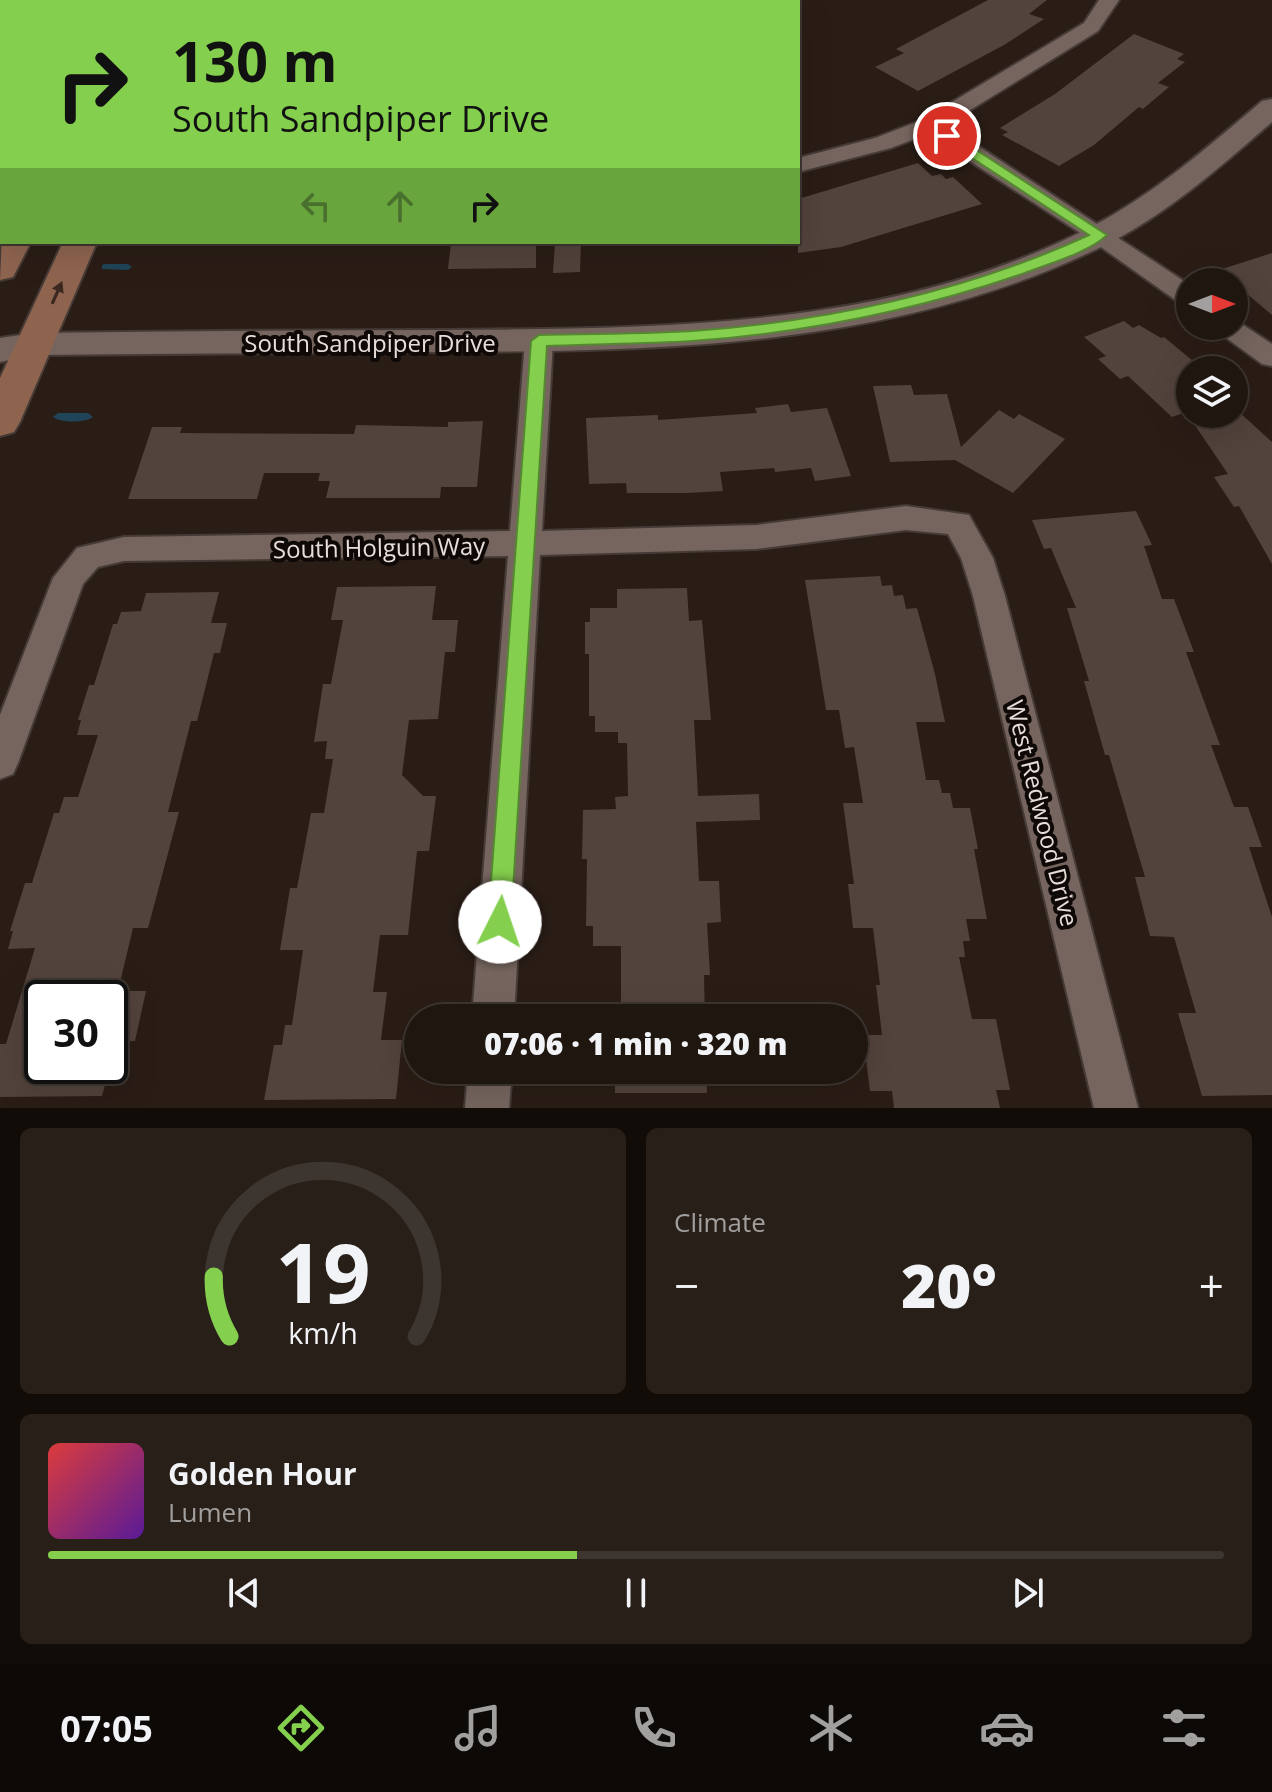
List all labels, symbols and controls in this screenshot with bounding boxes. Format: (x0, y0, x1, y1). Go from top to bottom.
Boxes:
text: 130 m (172, 22, 338, 98)
icon: right (40, 32, 144, 136)
text: South Sandpiper Drive (172, 94, 549, 143)
pin (913, 102, 981, 170)
icon: arrive (925, 114, 969, 158)
icon: left (294, 184, 338, 228)
icon: ahead (378, 184, 422, 228)
icon: right (462, 184, 506, 228)
north arrow (1176, 268, 1248, 340)
map controls (1176, 268, 1248, 428)
one-way arrow (51, 281, 64, 305)
street label: South Sandpiper Drive (244, 326, 496, 359)
button: layers (1176, 356, 1248, 428)
street label: South Holguin Way (273, 529, 486, 565)
street label: West Redwood Drive (999, 696, 1087, 930)
position arrow (458, 880, 542, 964)
speed limit sign: 30 (24, 980, 128, 1084)
text: 07:06 · 1 min · 320 m (484, 1023, 788, 1064)
text: Climate (674, 1204, 766, 1240)
text: 19 (275, 1214, 371, 1327)
text: 20° (901, 1244, 997, 1326)
text: − (674, 1255, 699, 1315)
text: + (1199, 1255, 1224, 1315)
text: km/h (288, 1313, 358, 1352)
text: Golden Hour (168, 1453, 357, 1494)
text: Lumen (168, 1494, 252, 1530)
icon: previous (222, 1571, 266, 1615)
icon: pause (614, 1571, 658, 1615)
icon: next (1006, 1571, 1050, 1615)
icon: directions (273, 1700, 329, 1756)
icon: music (450, 1700, 506, 1756)
icon: phone (626, 1700, 682, 1756)
icon: climate (803, 1700, 859, 1756)
icon: car (979, 1700, 1035, 1756)
icon: filters (1156, 1700, 1212, 1756)
text: 07:05 (60, 1704, 153, 1753)

